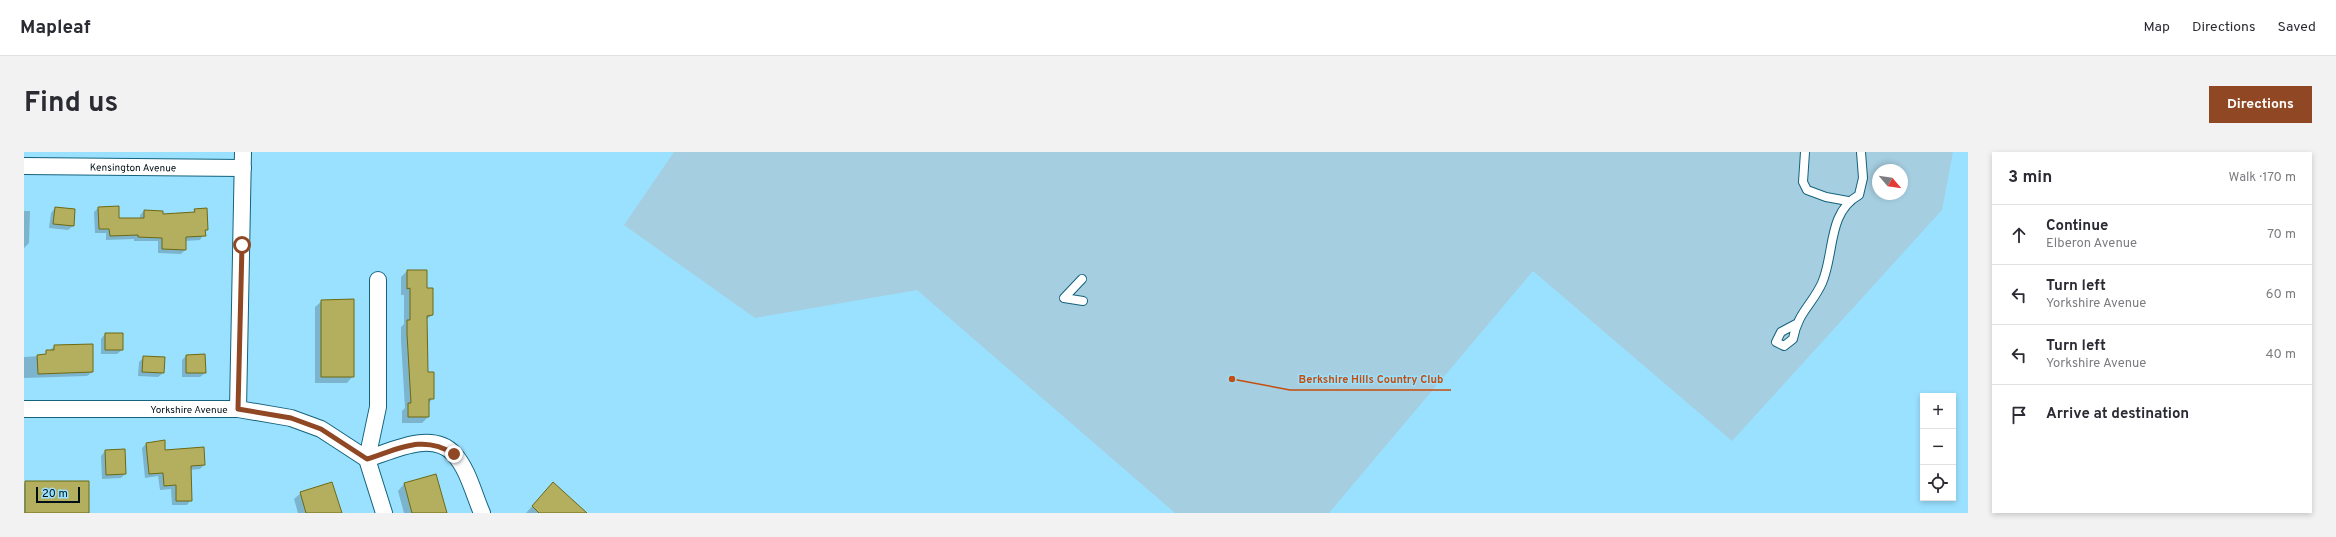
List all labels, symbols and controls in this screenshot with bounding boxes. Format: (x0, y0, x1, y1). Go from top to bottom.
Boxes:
text: Mapleaf (20, 16, 91, 40)
text: Map (2144, 19, 2170, 36)
text: Directions (2192, 19, 2256, 36)
text: Saved (2278, 19, 2316, 36)
text: Find us (24, 86, 118, 122)
button: Directions (2209, 86, 2312, 123)
street label: Kensington Avenue (90, 162, 176, 175)
north arrow (1872, 164, 1908, 200)
text: 3 min (2008, 167, 2052, 189)
text: Walk · 170 m (2229, 170, 2296, 186)
text: Continue (2046, 217, 2108, 236)
icon: ahead (2008, 224, 2030, 246)
text: 70 m (2267, 227, 2296, 243)
route start (233, 236, 251, 254)
text: Elberon Avenue (2046, 236, 2137, 252)
text: Turn left (2046, 277, 2106, 296)
icon: left (2008, 284, 2030, 306)
text: 60 m (2266, 287, 2296, 303)
text: Yorkshire Avenue (2046, 296, 2146, 312)
text: Turn left (2046, 337, 2106, 356)
icon: left (2008, 344, 2030, 366)
text: 40 m (2266, 347, 2296, 363)
text: Yorkshire Avenue (2046, 356, 2146, 372)
callout: Berkshire Hills Country Club (1290, 367, 1451, 390)
text: Berkshire Hills Country Club (1299, 373, 1443, 387)
map controls (1920, 393, 1956, 501)
button: + (1920, 393, 1956, 429)
street label: Yorkshire Avenue (150, 404, 228, 417)
icon: arrive (2008, 404, 2030, 426)
text: Arrive at destination (2046, 405, 2189, 424)
button: − (1920, 429, 1956, 465)
route end (445, 445, 463, 463)
button: locate (1920, 465, 1956, 501)
scale bar (36, 485, 80, 504)
text: 20 m (42, 487, 68, 501)

